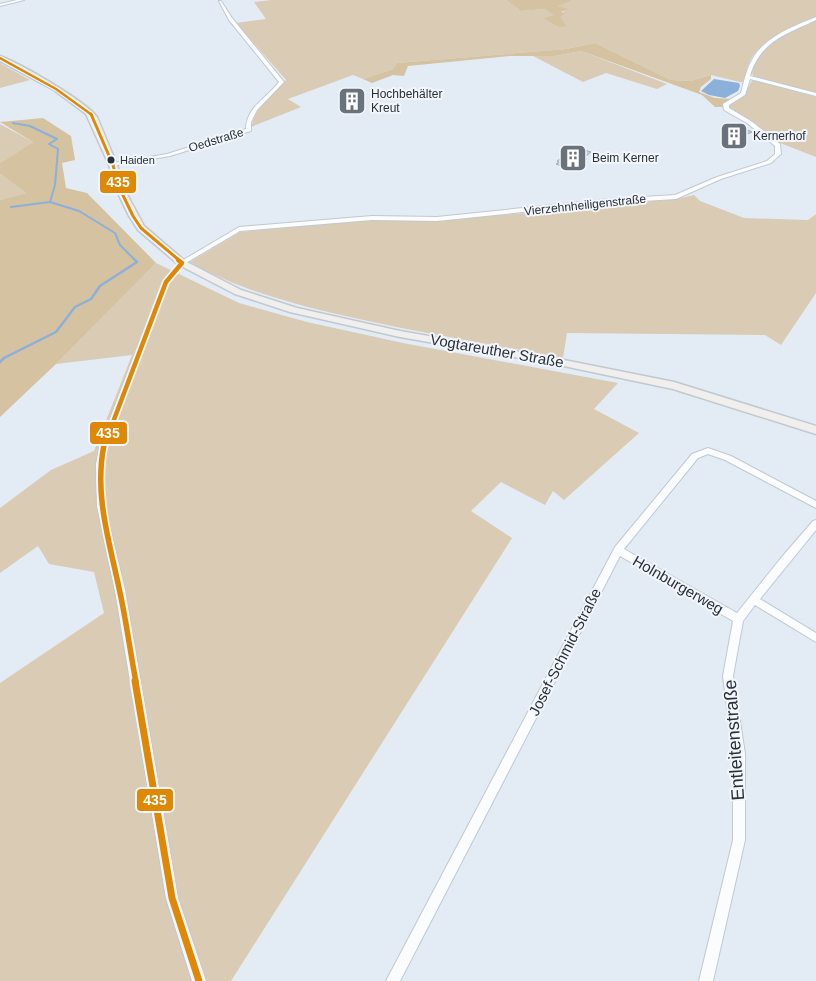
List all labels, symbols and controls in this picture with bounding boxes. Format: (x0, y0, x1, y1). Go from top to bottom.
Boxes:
building icon: Hochbehälter Kreut (337, 86, 367, 116)
place label: Hochbehälter Kreut (371, 87, 442, 115)
building icon: Kernerhof (719, 121, 749, 151)
street label: Oedstraße (187, 125, 245, 155)
place label: Kernerhof (753, 129, 806, 143)
building icon: Beim Kerner (558, 143, 588, 173)
place label: Beim Kerner (592, 151, 659, 165)
place label: Haiden (120, 154, 155, 166)
marker: Haiden (106, 155, 116, 165)
line badge: 435 (99, 170, 137, 194)
text: 435 (106, 174, 130, 190)
street label: Vierzehnheiligenstraße (523, 192, 647, 218)
street label: Vogtareuther Straße (429, 330, 565, 371)
line badge: 435 (89, 421, 128, 445)
text: 435 (96, 425, 120, 441)
street label: Holnburgerweg (630, 552, 727, 617)
street label: Josef-Schmid-Straße (525, 585, 604, 718)
street label: Entleitenstraße (720, 679, 748, 801)
line badge: 435 (136, 788, 174, 812)
text: 435 (143, 792, 167, 808)

